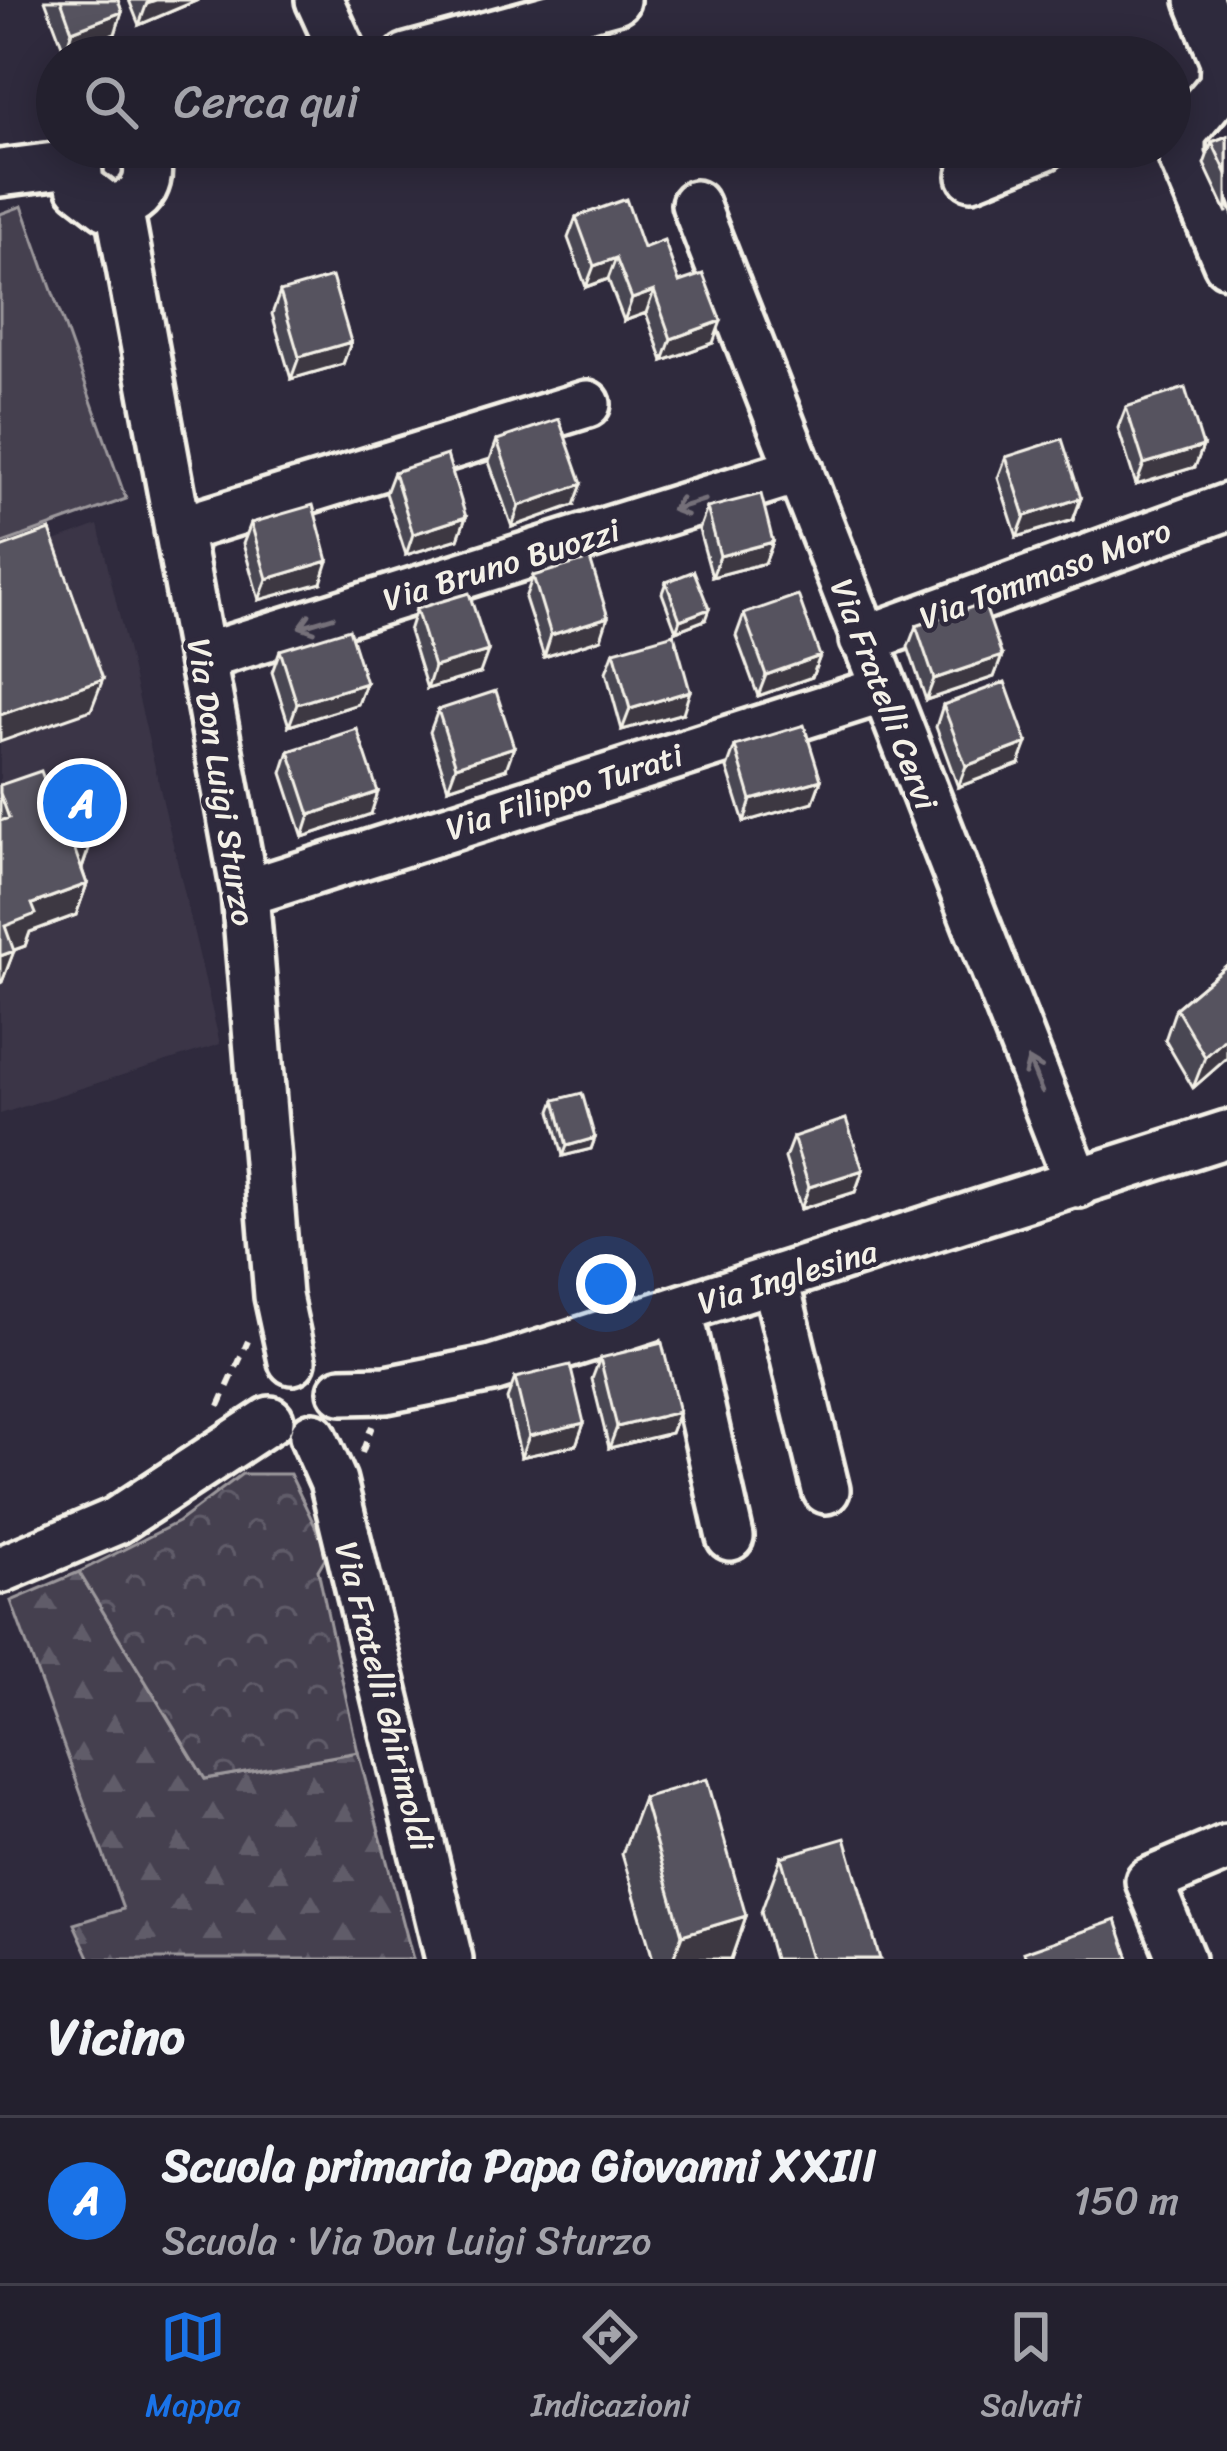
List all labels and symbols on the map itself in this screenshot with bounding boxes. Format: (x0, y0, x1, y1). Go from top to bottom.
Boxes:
one-way arrow (670, 495, 708, 517)
street label: Via Bruno Buozzi (376, 501, 628, 629)
street label: Via Tommaso Moro (911, 501, 1180, 646)
street label: Via Fratelli Cervi (813, 570, 955, 820)
one-way arrow (298, 612, 336, 634)
street label: Via Don Luigi Sturzo (170, 634, 272, 930)
street label: Via Filippo Turati (438, 726, 691, 858)
pin: A (43, 758, 121, 848)
one-way arrow (1022, 1057, 1044, 1094)
street label: Via Inglesina (690, 1222, 885, 1332)
your location (576, 1254, 636, 1314)
street label: Via Fratelli Ghirimoldi (317, 1535, 451, 1858)

